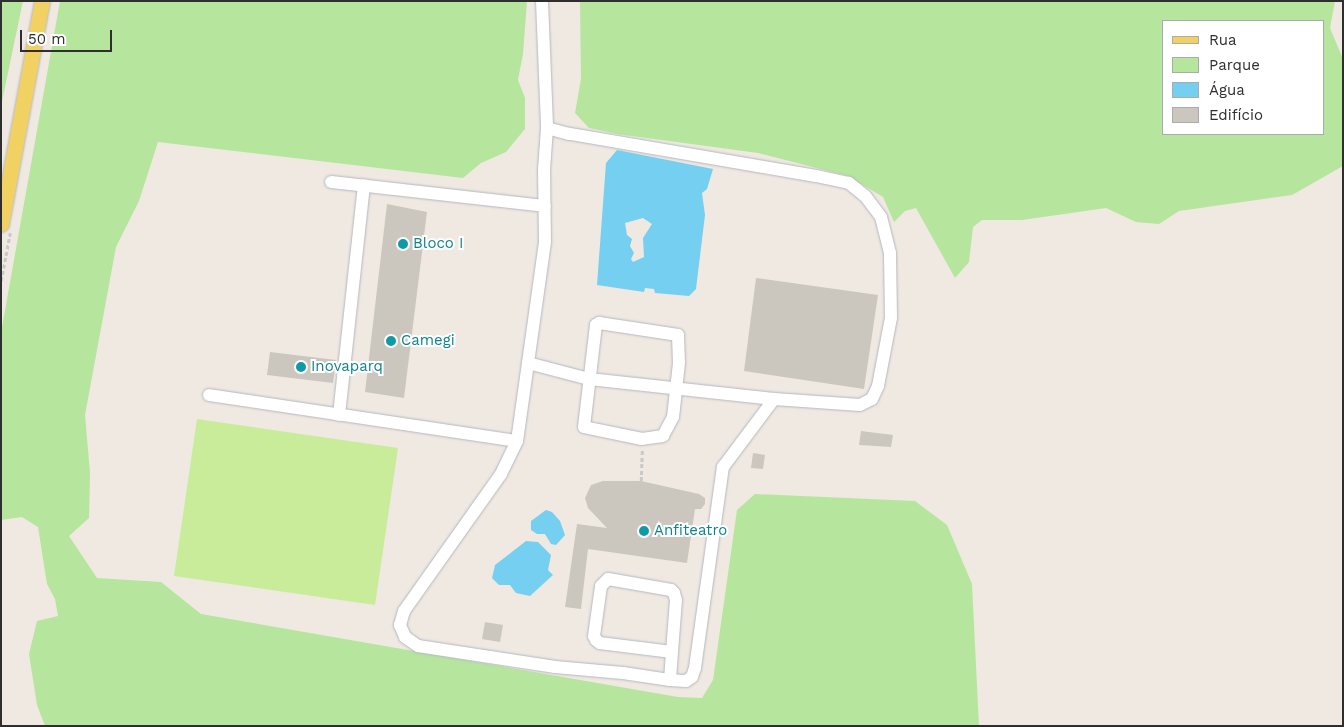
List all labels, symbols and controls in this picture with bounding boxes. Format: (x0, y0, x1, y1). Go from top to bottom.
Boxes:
scale bar (22, 20, 115, 52)
legend (1162, 20, 1324, 135)
text: 50 m (28, 30, 65, 48)
text: Rua (1209, 31, 1237, 49)
text: Parque (1209, 56, 1260, 74)
text: Água (1209, 81, 1245, 99)
text: Edifício (1209, 106, 1263, 124)
place label: Bloco I (413, 235, 463, 253)
marker: Bloco I (397, 238, 409, 250)
place label: Camegi (401, 332, 455, 350)
marker: Camegi (385, 335, 397, 347)
place label: Inovaparq (311, 358, 383, 376)
marker: Inovaparq (295, 361, 307, 373)
place label: Anfiteatro (654, 522, 727, 540)
marker: Anfiteatro (638, 525, 650, 537)

